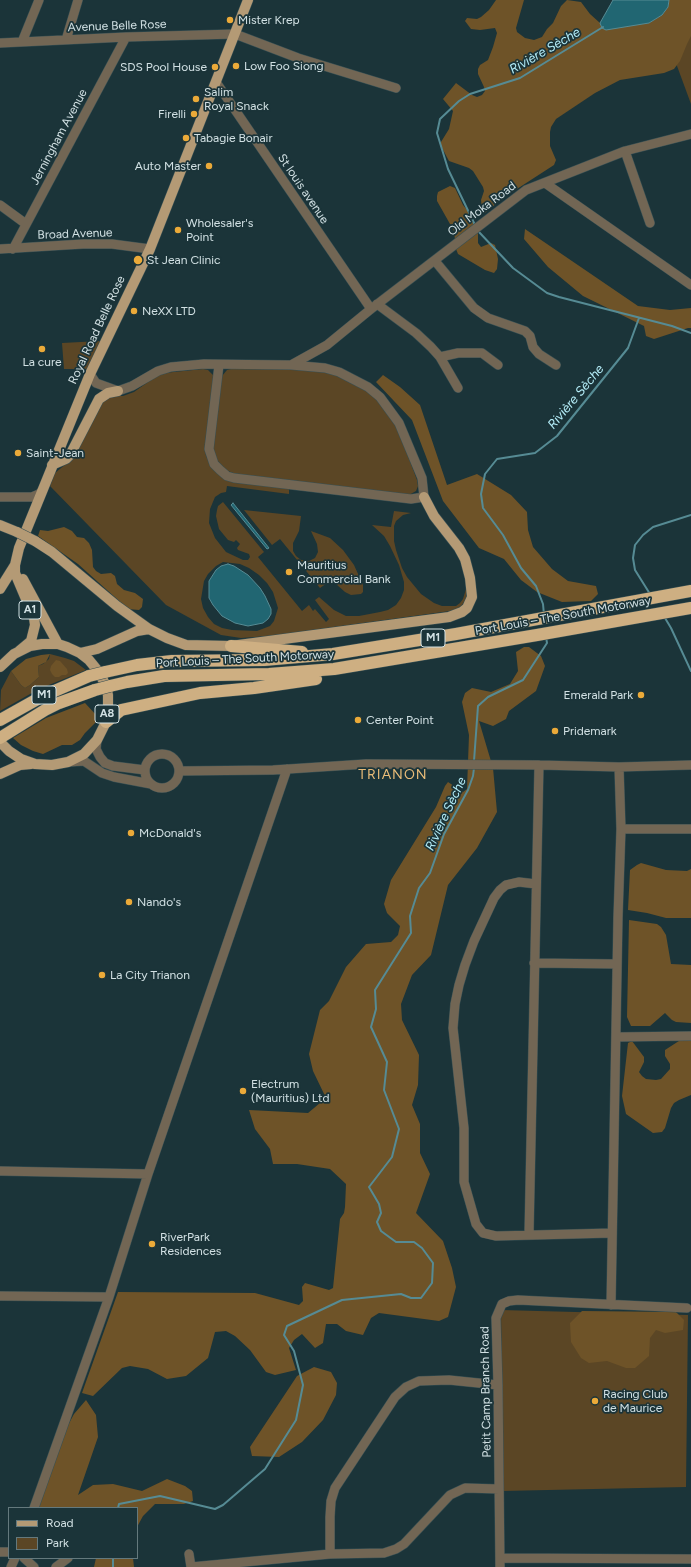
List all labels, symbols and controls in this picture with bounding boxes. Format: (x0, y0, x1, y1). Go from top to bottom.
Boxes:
place label: Mister Krep (238, 13, 300, 27)
marker: Mister Krep (225, 15, 235, 25)
street label: Avenue Belle Rose (67, 17, 167, 35)
water label: Rivière Sèche (507, 24, 583, 78)
place label: Low Foo Siong (244, 59, 324, 73)
place label: SDS Pool House (120, 60, 207, 74)
marker: Low Foo Siong (231, 61, 241, 71)
marker: SDS Pool House (210, 62, 220, 72)
place label: Salim Royal Snack (204, 85, 269, 113)
street label: Jerningham Avenue (28, 87, 90, 187)
marker: Salim Royal Snack (191, 94, 201, 104)
place label: Firelli (158, 107, 186, 121)
marker: Firelli (189, 109, 199, 119)
place label: Tabagie Bonair (194, 131, 272, 145)
marker: Tabagie Bonair (181, 133, 191, 143)
street label: St louis avenue (274, 151, 332, 227)
place label: Auto Master (135, 159, 201, 173)
marker: Auto Master (204, 161, 214, 171)
street label: Old Moka Road (445, 179, 519, 239)
place label: Wholesaler's Point (186, 216, 253, 244)
street label: Broad Avenue (37, 225, 113, 243)
marker: Wholesaler's Point (173, 225, 183, 235)
place label: St Jean Clinic (147, 253, 220, 267)
marker: St Jean Clinic (132, 254, 144, 266)
street label: Royal Road Belle Rose (66, 273, 128, 387)
place label: NeXX LTD (142, 304, 196, 318)
marker: NeXX LTD (129, 306, 139, 316)
marker: La cure (37, 344, 47, 354)
place label: La cure (22, 355, 62, 369)
water label: Rivière Sèche (545, 362, 607, 432)
place label: Saint-Jean (26, 446, 84, 460)
marker: Saint-Jean (13, 448, 23, 458)
place label: Mauritius Commercial Bank (297, 558, 391, 586)
marker: Mauritius Commercial Bank (284, 567, 294, 577)
street label: Port Louis – The South Motorway (474, 593, 652, 639)
road number: A1 (19, 601, 41, 619)
road number: M1 (421, 629, 445, 647)
street label: Port Louis – The South Motorway (156, 647, 334, 671)
road number: M1 (32, 686, 56, 704)
place label: Emerald Park (563, 688, 633, 702)
marker: Emerald Park (636, 690, 646, 700)
road number: A8 (95, 705, 119, 723)
place label: Center Point (366, 713, 434, 727)
marker: Center Point (353, 715, 363, 725)
place label: Pridemark (563, 724, 617, 738)
marker: Pridemark (550, 726, 560, 736)
district label: TRIANON (358, 767, 428, 783)
water label: Rivière Sèche (422, 775, 470, 853)
place label: McDonald's (139, 826, 201, 840)
marker: McDonald's (126, 828, 136, 838)
place label: Nando's (137, 895, 181, 909)
marker: Nando's (124, 897, 134, 907)
place label: La City Trianon (110, 968, 190, 982)
marker: La City Trianon (97, 970, 107, 980)
place label: Electrum (Mauritius) Ltd (251, 1077, 330, 1105)
marker: Electrum (Mauritius) Ltd (238, 1086, 248, 1096)
place label: RiverPark Residences (160, 1230, 221, 1258)
marker: RiverPark Residences (147, 1239, 157, 1249)
street label: Petit Camp Branch Road (478, 1326, 494, 1458)
place label: Racing Club de Maurice (603, 1387, 668, 1415)
marker: Racing Club de Maurice (590, 1396, 600, 1406)
legend (8, 1507, 138, 1559)
text: Road (46, 1516, 74, 1530)
text: Park (46, 1536, 69, 1550)

